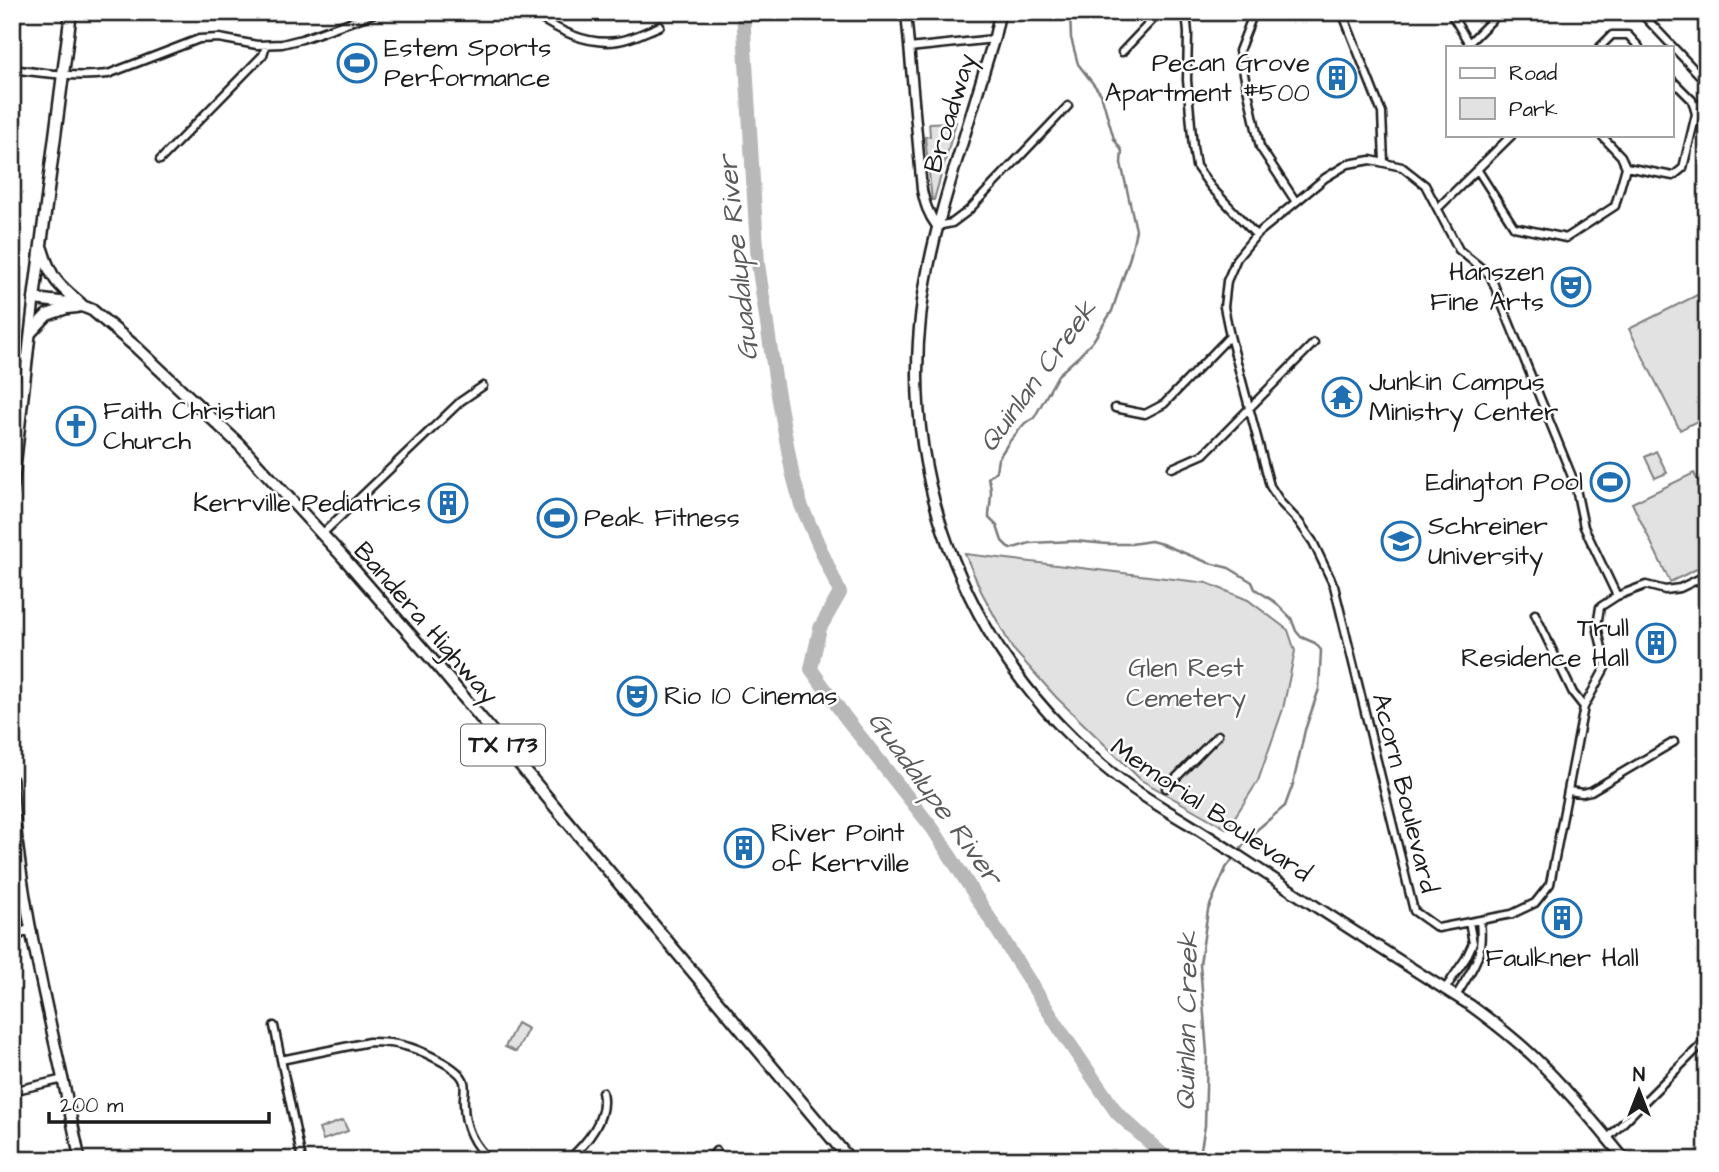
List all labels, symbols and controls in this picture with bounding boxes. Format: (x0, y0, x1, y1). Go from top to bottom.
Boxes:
place label: Estem Sports Performance (384, 30, 551, 96)
sports icon: Estem Sports Performance (336, 42, 378, 84)
place label: Pecan Grove Apartment #500 (1105, 45, 1310, 111)
legend (1446, 46, 1674, 136)
street label: Broadway (915, 49, 987, 177)
building icon: Pecan Grove Apartment #500 (1316, 57, 1358, 99)
text: Road (1509, 59, 1557, 88)
text: Park (1509, 95, 1558, 124)
water label: Guadalupe River (708, 151, 768, 363)
place label: Hanszen Fine Arts (1430, 254, 1544, 320)
theatre icon: Hanszen Fine Arts (1550, 266, 1592, 308)
water label: Quinlan Creek (970, 291, 1107, 460)
place label: Junkin Campus Ministry Center (1369, 364, 1558, 432)
temple icon: Junkin Campus Ministry Center (1321, 376, 1363, 418)
place label: Faith Christian Church (103, 393, 275, 459)
church icon: Faith Christian Church (55, 405, 97, 447)
sports icon: Edington Pool (1589, 461, 1631, 503)
place label: Edington Pool (1425, 464, 1583, 502)
building icon: Kerrville Pediatrics (427, 482, 469, 524)
place label: Kerrville Pediatrics (193, 485, 421, 521)
sports icon: Peak Fitness (536, 497, 578, 539)
place label: Peak Fitness (584, 500, 740, 536)
place label: Schreiner University (1428, 508, 1548, 576)
school or university icon: Schreiner University (1380, 520, 1422, 562)
street label: Bandera Highway (344, 534, 507, 713)
place label: Trull Residence Hall (1461, 610, 1629, 676)
building icon: Trull Residence Hall (1635, 622, 1677, 664)
park label: Glen Rest Cemetery (1126, 650, 1246, 718)
theatre icon: Rio 10 Cinemas (616, 675, 658, 717)
place label: Rio 10 Cinemas (664, 678, 838, 714)
street label: Acorn Boulevard (1363, 690, 1447, 896)
water label: Guadalupe River (859, 703, 1013, 895)
road number: TX 173 (461, 724, 545, 766)
street label: Memorial Boulevard (1103, 729, 1319, 891)
place label: River Point of Kerrville (771, 815, 910, 881)
building icon: River Point of Kerrville (723, 827, 765, 869)
building icon: Faulkner Hall (1541, 897, 1583, 939)
water label: Quinlan Creek (1166, 930, 1208, 1111)
place label: Faulkner Hall (1485, 940, 1639, 976)
north arrow (1604, 1056, 1674, 1126)
text: N (1633, 1062, 1645, 1089)
scale bar (49, 1081, 270, 1125)
text: 200 m (60, 1091, 124, 1120)

